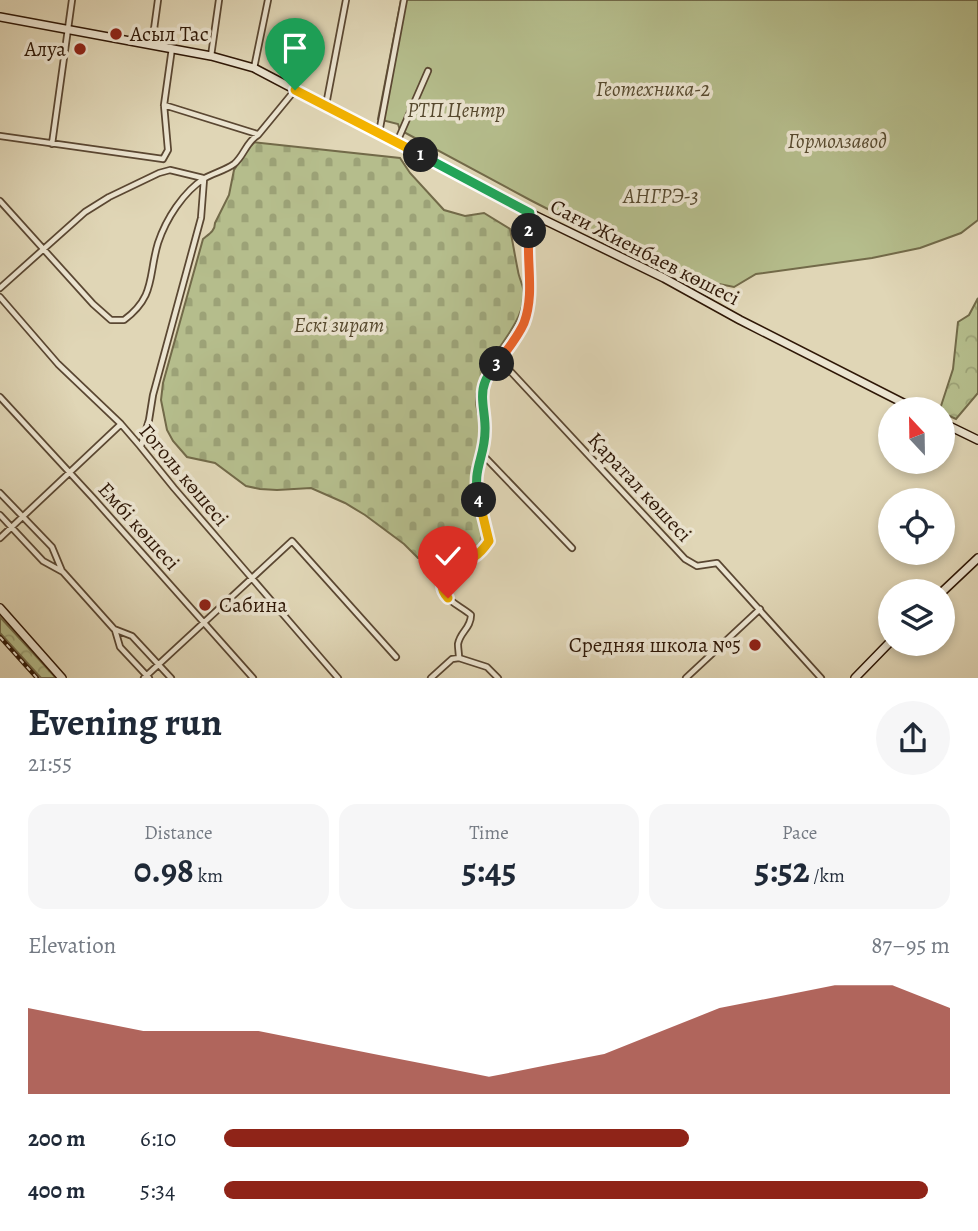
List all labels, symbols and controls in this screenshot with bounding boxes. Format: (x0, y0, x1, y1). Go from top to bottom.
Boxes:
pin (265, 18, 325, 90)
place label: Асыл Тас (129, 20, 209, 48)
marker: Асыл Тас (108, 26, 124, 42)
icon: arrive (276, 29, 314, 67)
place label: Алуа (23, 35, 66, 63)
marker: Алуа (72, 41, 88, 57)
park label: Геотехника-2 (596, 75, 710, 103)
park label: РТП Центр (407, 96, 505, 124)
park label: Гормолзавод (787, 127, 887, 155)
pin: 1 (404, 138, 438, 172)
text: 1 (417, 141, 424, 167)
park label: АНГРЭ-3 (622, 182, 699, 210)
street label: Сағи Жиенбаев көшесі (546, 192, 745, 312)
pin: 2 (512, 214, 546, 248)
text: 2 (524, 217, 533, 243)
park label: Ескі зират (294, 311, 384, 339)
pin: 3 (480, 346, 514, 382)
text: 3 (492, 350, 501, 376)
north arrow (878, 397, 956, 474)
map controls (878, 397, 955, 656)
street label: Гоголь көшесі (133, 418, 235, 532)
street label: Қаратал көшесі (582, 426, 698, 548)
street label: Ембі көшесі (92, 476, 186, 576)
pin: 4 (462, 482, 496, 518)
text: 4 (474, 486, 483, 512)
button: locate (878, 488, 955, 565)
pin (418, 526, 478, 598)
icon: check (429, 537, 467, 575)
button: layers (878, 579, 955, 656)
place label: Сабина (219, 591, 287, 619)
marker: Сабина (197, 597, 213, 613)
place label: Средняя школа №5 (569, 631, 741, 659)
marker: Средняя школа №5 (747, 637, 763, 653)
text: Evening run (28, 696, 222, 748)
button: share (876, 701, 950, 775)
text: 21:55 (28, 748, 72, 779)
text: Distance (144, 820, 212, 846)
text: Time (469, 820, 509, 846)
text: Pace (782, 820, 817, 846)
text: 0.98 (134, 846, 194, 894)
text: 5:45 (462, 846, 516, 894)
text: 5:52 (754, 846, 810, 894)
text: km (194, 863, 223, 889)
text: /km (810, 863, 845, 889)
text: Elevation (28, 930, 116, 961)
text: 87–95 m (871, 930, 950, 961)
text: 200 m (28, 1123, 86, 1154)
text: 6:10 (140, 1123, 176, 1154)
text: 400 m (28, 1175, 85, 1206)
text: 5:34 (140, 1175, 175, 1206)

